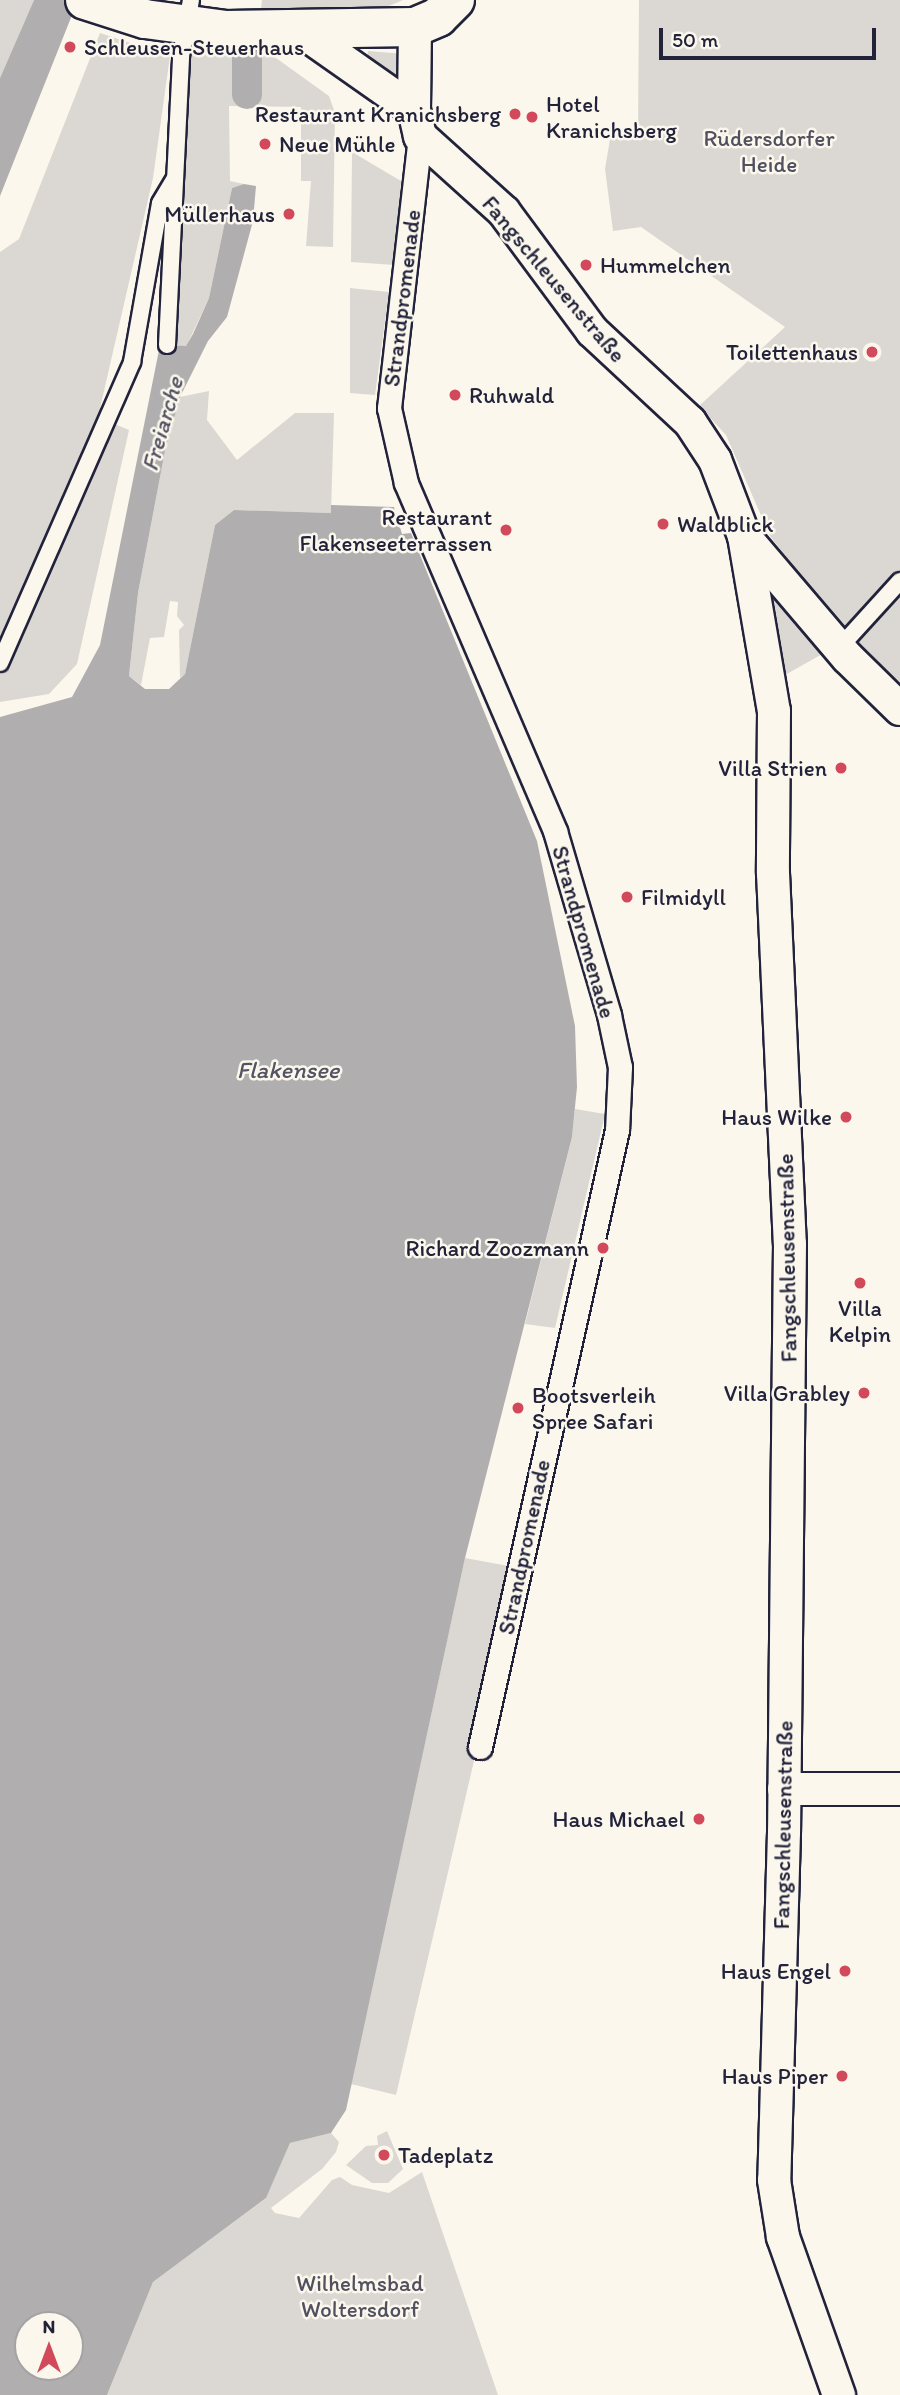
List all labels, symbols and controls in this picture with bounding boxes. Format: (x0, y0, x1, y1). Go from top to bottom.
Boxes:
scale bar (662, 14, 879, 58)
text: 50 m (672, 27, 718, 52)
place label: Schleusen-Steuerhaus (84, 33, 304, 61)
marker: Schleusen-Steuerhaus (62, 39, 78, 55)
place label: Hotel Kranichsberg (546, 90, 677, 144)
place label: Restaurant Kranichsberg (254, 100, 501, 128)
marker: Restaurant Kranichsberg (507, 106, 523, 122)
marker: Hotel Kranichsberg (524, 109, 540, 125)
park label: Rüdersdorfer Heide (703, 124, 835, 178)
place label: Neue Mühle (279, 130, 395, 158)
marker: Neue Mühle (257, 136, 273, 152)
street label: Fangschleusenstraße (476, 190, 632, 368)
place label: Müllerhaus (164, 200, 275, 228)
marker: Müllerhaus (281, 206, 297, 222)
street label: Strandpromenade (377, 208, 427, 388)
place label: Hummelchen (600, 251, 731, 279)
marker: Hummelchen (578, 257, 594, 273)
place label: Toilettenhaus (726, 338, 858, 366)
marker: Toilettenhaus (864, 344, 880, 360)
water label: Freiarche (135, 374, 189, 474)
place label: Ruhwald (469, 381, 554, 409)
marker: Ruhwald (447, 387, 463, 403)
place label: Restaurant Flakenseeterrassen (299, 503, 492, 557)
place label: Waldblick (677, 510, 773, 538)
marker: Waldblick (655, 516, 671, 532)
marker: Restaurant Flakenseeterrassen (498, 522, 514, 538)
place label: Villa Strien (718, 754, 827, 782)
marker: Villa Strien (833, 760, 849, 776)
street label: Strandpromenade (546, 843, 622, 1021)
place label: Filmidyll (641, 883, 726, 911)
marker: Filmidyll (619, 889, 635, 905)
water label: Flakensee (237, 1056, 339, 1084)
place label: Haus Wilke (721, 1103, 832, 1131)
marker: Haus Wilke (838, 1109, 854, 1125)
street label: Fangschleusenstraße (771, 1153, 803, 1363)
place label: Richard Zoozmann (405, 1234, 589, 1262)
marker: Richard Zoozmann (595, 1240, 611, 1256)
marker: Villa Kelpin (852, 1275, 868, 1291)
place label: Villa Kelpin (829, 1294, 891, 1348)
place label: Villa Grabley (724, 1379, 850, 1407)
place label: Bootsverleih Spree Safari (532, 1381, 656, 1435)
marker: Villa Grabley (856, 1385, 872, 1401)
marker: Bootsverleih Spree Safari (510, 1400, 526, 1416)
street label: Strandpromenade (492, 1457, 556, 1637)
street label: Fangschleusenstraße (767, 1720, 799, 1930)
place label: Haus Michael (554, 1805, 685, 1833)
marker: Haus Michael (691, 1811, 707, 1827)
place label: Haus Engel (720, 1957, 831, 1985)
marker: Haus Engel (837, 1963, 853, 1979)
place label: Haus Piper (721, 2062, 828, 2090)
marker: Haus Piper (834, 2068, 850, 2084)
place label: Tadeplatz (398, 2141, 493, 2169)
marker: Tadeplatz (376, 2147, 392, 2163)
park label: Wilhelmsbad Woltersdorf (296, 2269, 424, 2323)
north arrow (14, 2311, 84, 2381)
text: N (43, 2315, 55, 2338)

